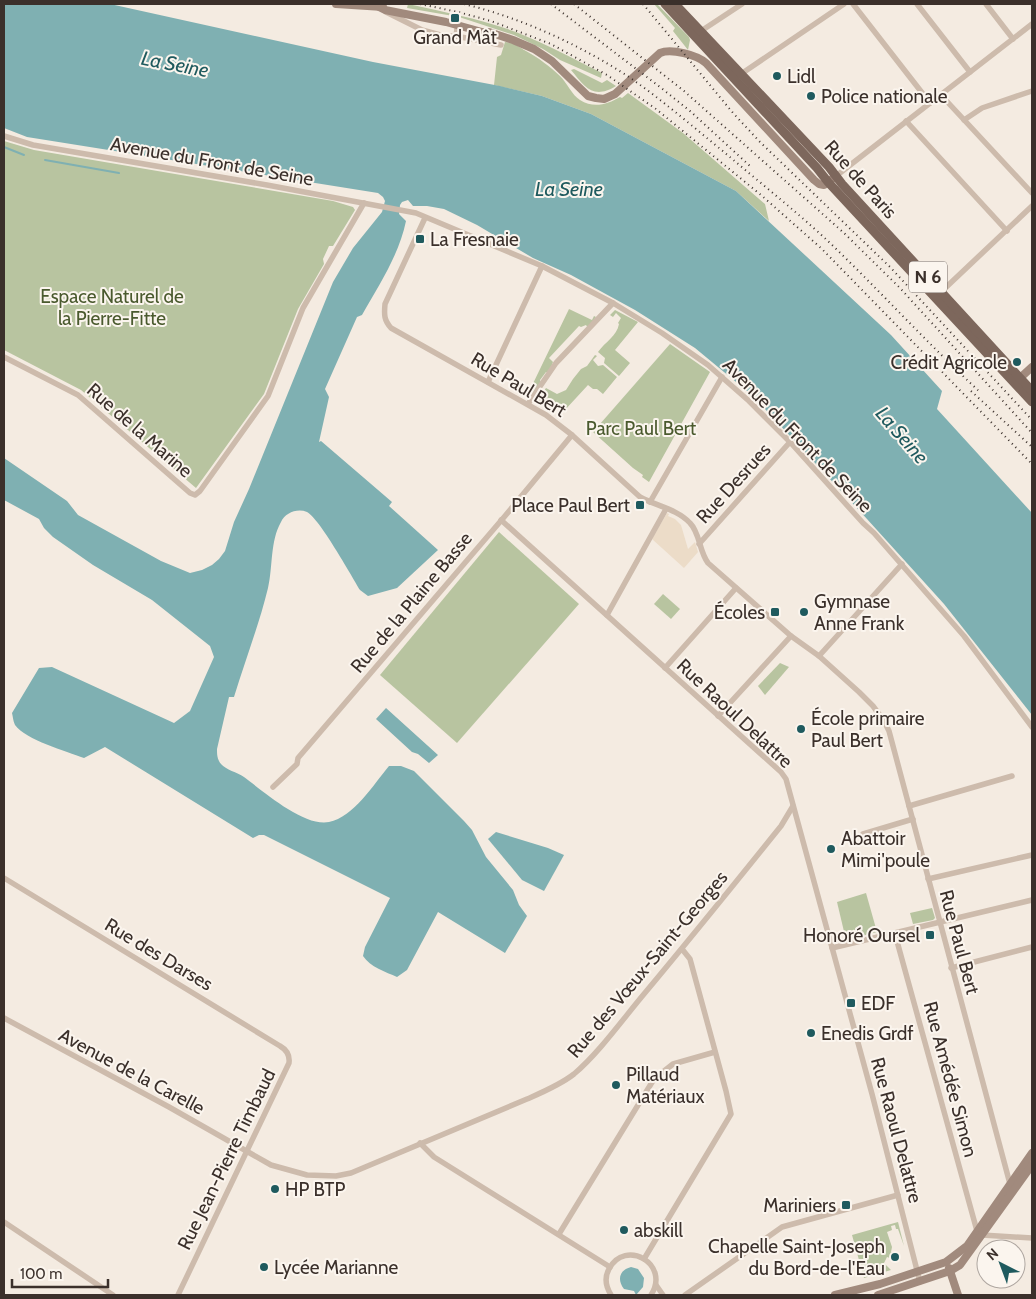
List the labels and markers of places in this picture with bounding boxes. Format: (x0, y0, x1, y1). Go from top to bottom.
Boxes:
marker: Grand Mât (449, 12, 461, 24)
place label: Grand Mât (413, 26, 497, 49)
place label: Lidl (787, 65, 816, 88)
marker: Lidl (771, 70, 783, 82)
place label: Police nationale (821, 85, 948, 108)
marker: Police nationale (805, 90, 817, 102)
place label: La Fresnaie (430, 228, 519, 251)
marker: La Fresnaie (414, 233, 426, 245)
place label: Crédit Agricole (891, 351, 1007, 374)
marker: Crédit Agricole (1011, 356, 1023, 368)
place label: Place Paul Bert (511, 494, 631, 517)
marker: Place Paul Bert (634, 499, 646, 511)
place label: Gymnase Anne Frank (814, 590, 905, 635)
place label: Écoles (714, 600, 765, 624)
marker: Écoles (769, 606, 781, 618)
marker: Gymnase Anne Frank (798, 606, 810, 618)
place label: École primaire Paul Bert (811, 706, 925, 752)
marker: École primaire Paul Bert (795, 723, 807, 735)
place label: Abattoir Mimi'poule (841, 827, 930, 872)
marker: Abattoir Mimi'poule (825, 843, 837, 855)
place label: Honoré Oursel (803, 924, 921, 947)
marker: Honoré Oursel (924, 929, 936, 941)
place label: EDF (861, 992, 895, 1015)
marker: EDF (845, 997, 857, 1009)
place label: Enedis Grdf (821, 1022, 914, 1045)
marker: Enedis Grdf (805, 1027, 817, 1039)
place label: Pillaud Matériaux (626, 1063, 704, 1108)
marker: Pillaud Matériaux (610, 1079, 622, 1091)
place label: HP BTP (285, 1178, 345, 1201)
marker: HP BTP (269, 1183, 281, 1195)
place label: Mariniers (763, 1194, 836, 1217)
marker: Mariniers (840, 1199, 852, 1211)
place label: abskill (634, 1219, 684, 1242)
marker: abskill (618, 1224, 630, 1236)
place label: Chapelle Saint-Joseph du Bord-de-l'Eau (708, 1235, 885, 1280)
marker: Chapelle Saint-Joseph du Bord-de-l'Eau (889, 1251, 901, 1263)
place label: Lycée Marianne (274, 1256, 399, 1279)
marker: Lycée Marianne (258, 1261, 270, 1273)

